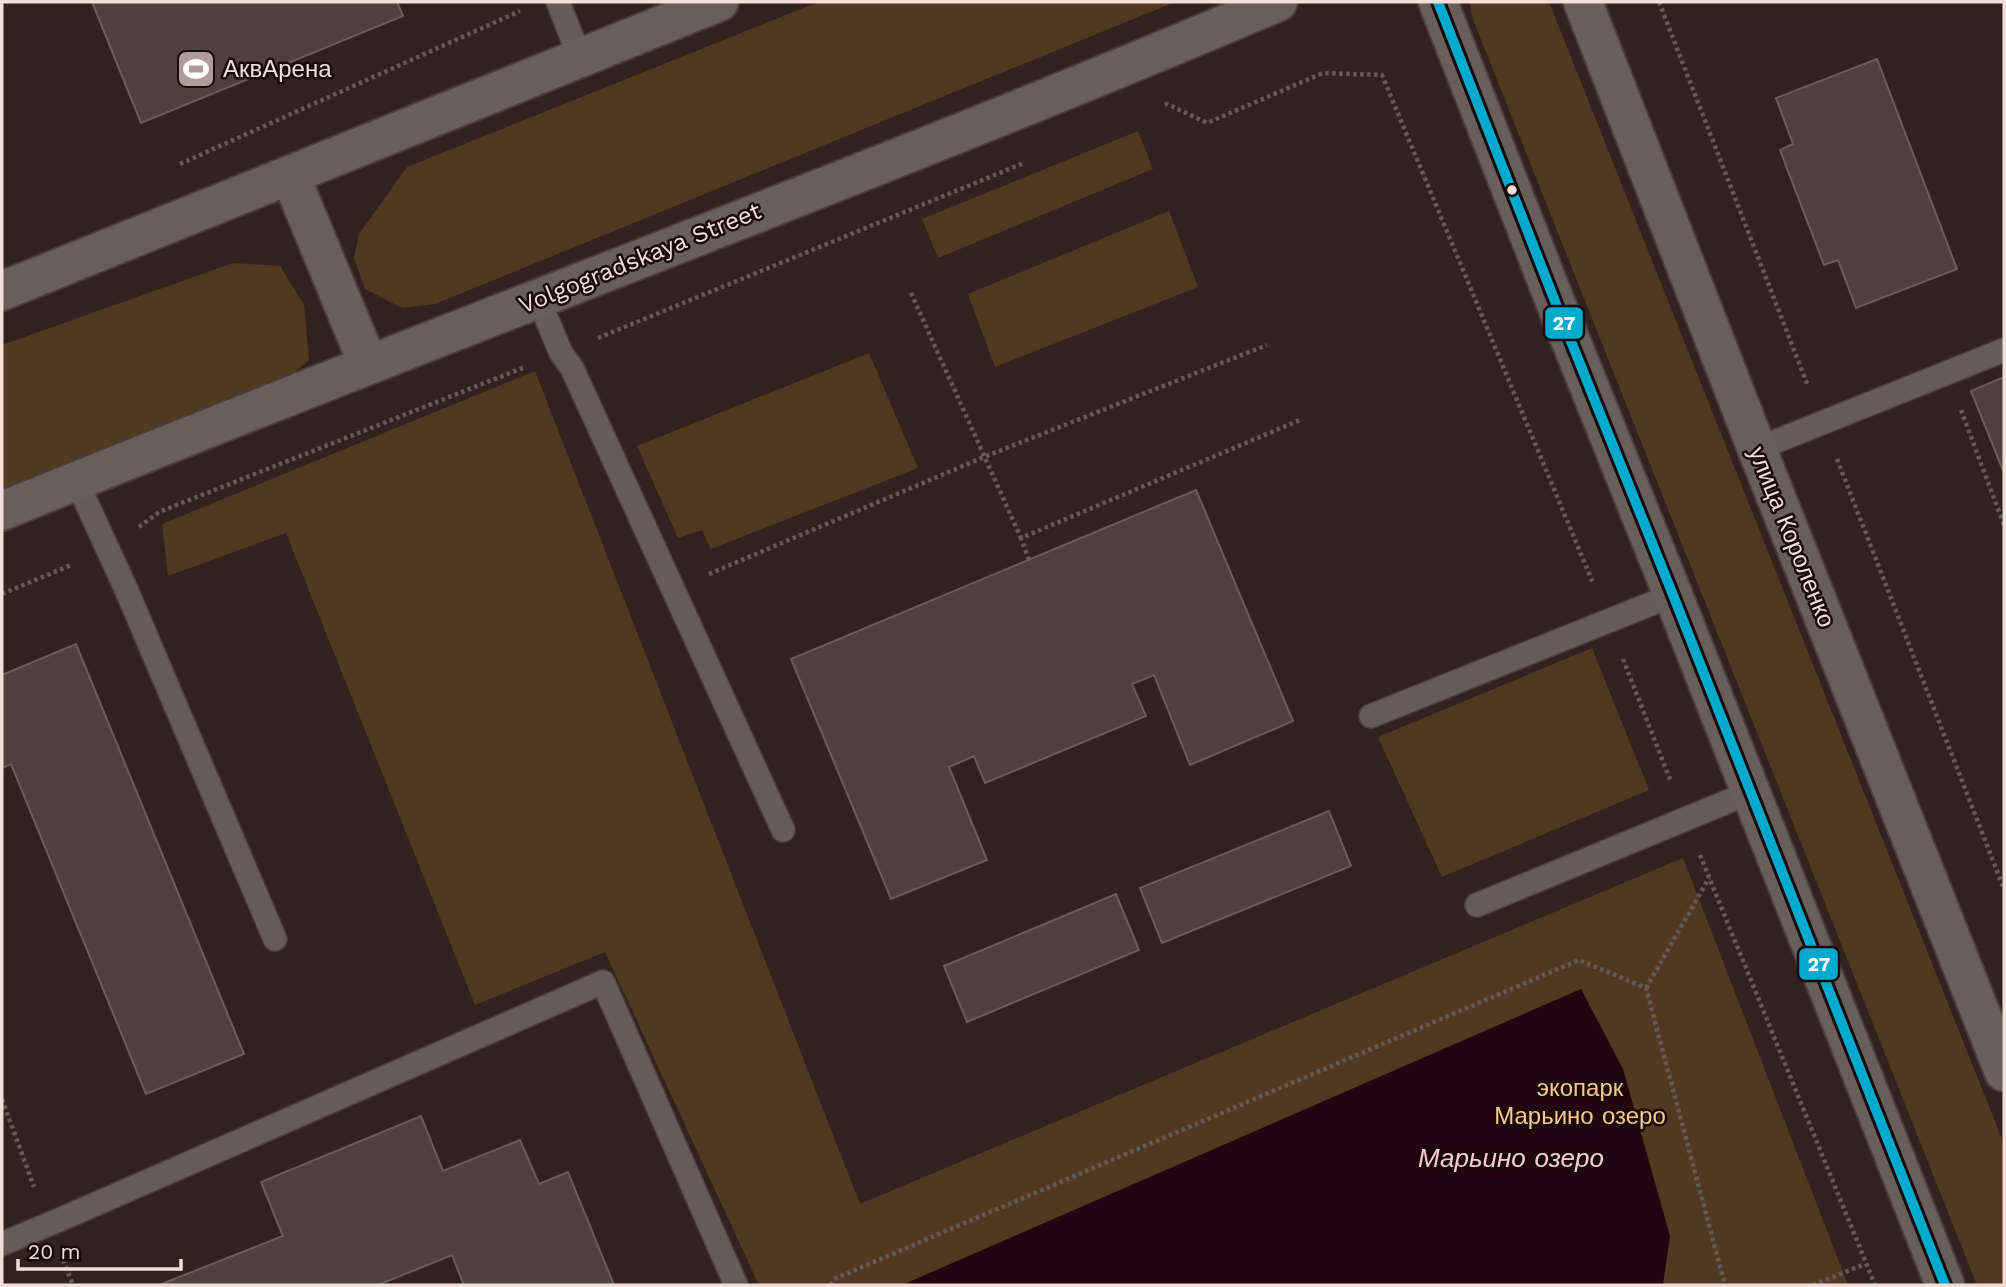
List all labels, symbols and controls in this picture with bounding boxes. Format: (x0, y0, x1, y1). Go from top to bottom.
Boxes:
sports icon: АквАрена (175, 48, 217, 90)
place label: АквАрена (223, 55, 332, 83)
unlabelled marker (1505, 183, 1519, 197)
street label: Volgogradskaya Street (515, 197, 765, 319)
line badge: 27 (1544, 306, 1584, 340)
text: 27 (1553, 312, 1575, 335)
street label: улица Короленко (1743, 443, 1841, 631)
line badge: 27 (1798, 947, 1839, 981)
text: 27 (1808, 953, 1830, 976)
park label: экопарк Марьино озеро (1494, 1074, 1666, 1130)
water label: Марьино озеро (1418, 1143, 1604, 1173)
scale bar (18, 1228, 180, 1272)
text: 20 m (28, 1239, 80, 1264)

